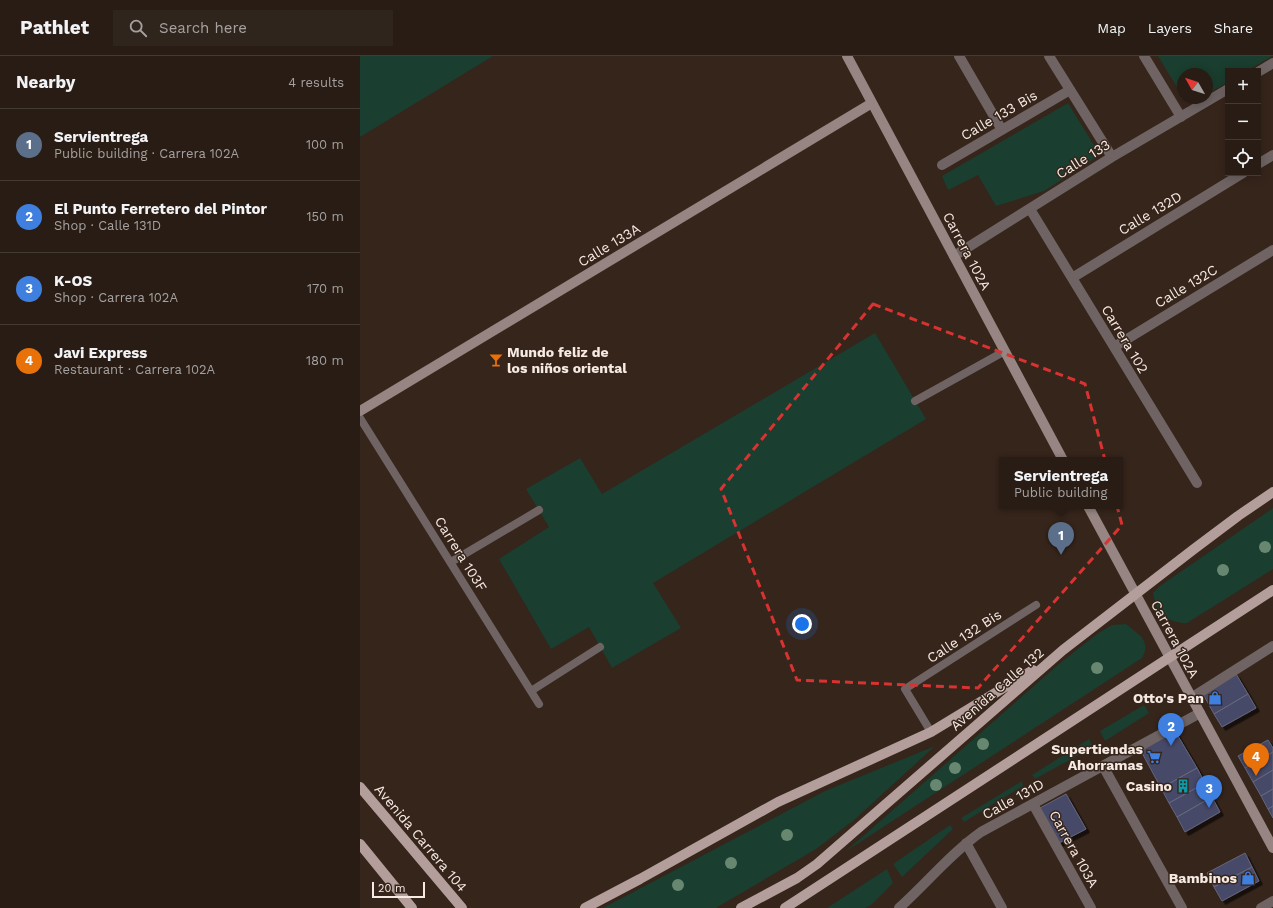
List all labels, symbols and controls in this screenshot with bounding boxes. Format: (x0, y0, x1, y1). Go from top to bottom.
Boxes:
search box (113, 10, 393, 46)
text: Pathlet (20, 16, 89, 39)
icon: search (127, 17, 149, 39)
text: Search here (159, 19, 247, 37)
text: Map (1097, 20, 1126, 36)
text: Layers (1148, 20, 1192, 36)
text: Share (1214, 20, 1253, 36)
north arrow (1177, 68, 1213, 104)
map controls (1225, 68, 1261, 176)
button: + (1225, 68, 1261, 104)
text: Nearby (16, 72, 75, 92)
text: 4 results (288, 75, 344, 90)
street label: Calle 133 Bis (958, 87, 1040, 143)
button: − (1225, 104, 1261, 140)
text: Servientrega (54, 128, 148, 146)
street label: Calle 133 (1053, 136, 1113, 182)
text: 1 (26, 137, 32, 152)
text: 100 m (306, 137, 344, 152)
button: locate (1225, 140, 1261, 176)
text: Public building · Carrera 102A (54, 146, 239, 161)
street label: Calle 132D (1116, 188, 1184, 238)
text: El Punto Ferretero del Pintor (54, 200, 267, 218)
text: 2 (25, 209, 33, 224)
text: 150 m (306, 209, 344, 224)
street label: Carrera 102A (940, 209, 994, 293)
text: Shop · Calle 131D (54, 218, 161, 233)
street label: Calle 133A (575, 220, 643, 270)
street label: Calle 132C (1152, 261, 1220, 311)
text: K-OS (54, 272, 92, 290)
text: 3 (25, 281, 33, 296)
text: 170 m (307, 281, 344, 296)
text: Shop · Carrera 102A (54, 290, 178, 305)
street label: Carrera 102 (1098, 302, 1152, 376)
text: Javi Express (54, 344, 147, 362)
place label: Mundo feliz de los niños oriental (507, 344, 627, 376)
bar icon: Mundo feliz de los niños oriental (488, 352, 504, 368)
text: 4 (25, 353, 33, 368)
text: 180 m (306, 353, 344, 368)
text: Restaurant · Carrera 102A (54, 362, 215, 377)
popup (999, 457, 1123, 509)
text: Servientrega (1014, 467, 1108, 485)
text: Public building (1014, 485, 1107, 500)
street label: Carrera 103F (432, 514, 490, 594)
pin: 1 (1048, 522, 1074, 555)
street label: Carrera 102A (1148, 597, 1202, 681)
street label: Calle 132 Bis (924, 606, 1004, 666)
your location (792, 614, 812, 634)
street label: Avenida Calle 132 (947, 644, 1047, 734)
place label: Otto's Pan (1133, 690, 1204, 706)
shop icon: Otto's Pan (1207, 690, 1223, 706)
pin: 2 (1158, 713, 1184, 746)
place label: Supertiendas Ahorramas (1051, 741, 1144, 773)
pin: 4 (1243, 743, 1269, 776)
supermarket icon: Supertiendas Ahorramas (1146, 749, 1162, 765)
pin: 3 (1196, 775, 1222, 808)
street label: Calle 131D (979, 776, 1047, 822)
place label: Casino (1126, 778, 1172, 794)
building icon: Casino (1175, 778, 1191, 794)
street label: Avenida Carrera 104 (372, 781, 470, 895)
street label: Carrera 103A (1046, 808, 1102, 890)
place label: Bambinos (1169, 870, 1238, 886)
shop icon: Bambinos (1240, 870, 1256, 886)
scale bar (372, 880, 425, 899)
text: 20 m (378, 882, 406, 895)

